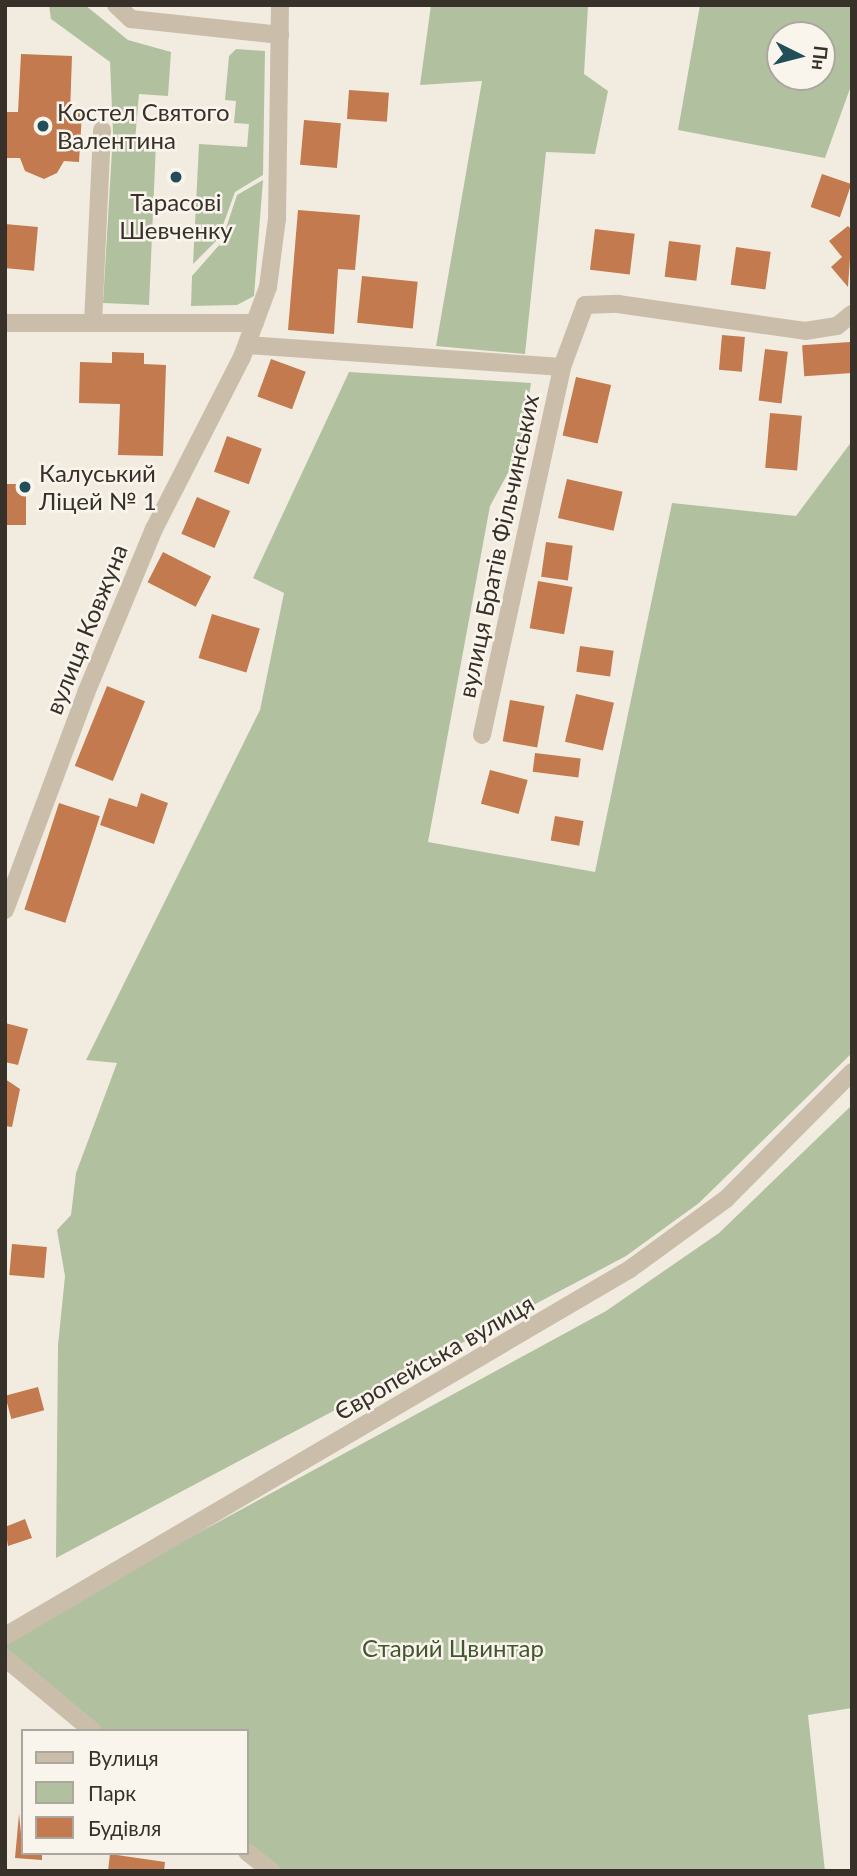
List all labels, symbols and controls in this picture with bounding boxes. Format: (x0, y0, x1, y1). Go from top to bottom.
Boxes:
north arrow (766, 21, 836, 91)
text: Пн (808, 44, 833, 72)
place label: Костел Святого Валентина (57, 98, 230, 154)
marker: Костел Святого Валентина (35, 118, 51, 134)
marker: Тарасові Шевченку (168, 169, 184, 185)
place label: Тарасові Шевченку (119, 188, 233, 244)
street label: вулиця Братів Фільчинських (452, 392, 544, 700)
place label: Калуський Ліцей № 1 (39, 459, 157, 515)
marker: Калуський Ліцей № 1 (17, 479, 33, 495)
street label: вулиця Ковжуна (39, 540, 133, 718)
street label: Європейська вулиця (329, 1288, 539, 1426)
park label: Старий Цвинтар (362, 1634, 544, 1662)
legend (21, 1729, 248, 1855)
text: Вулиця (88, 1745, 159, 1770)
text: Парк (88, 1780, 136, 1805)
text: Будівля (88, 1815, 161, 1840)

